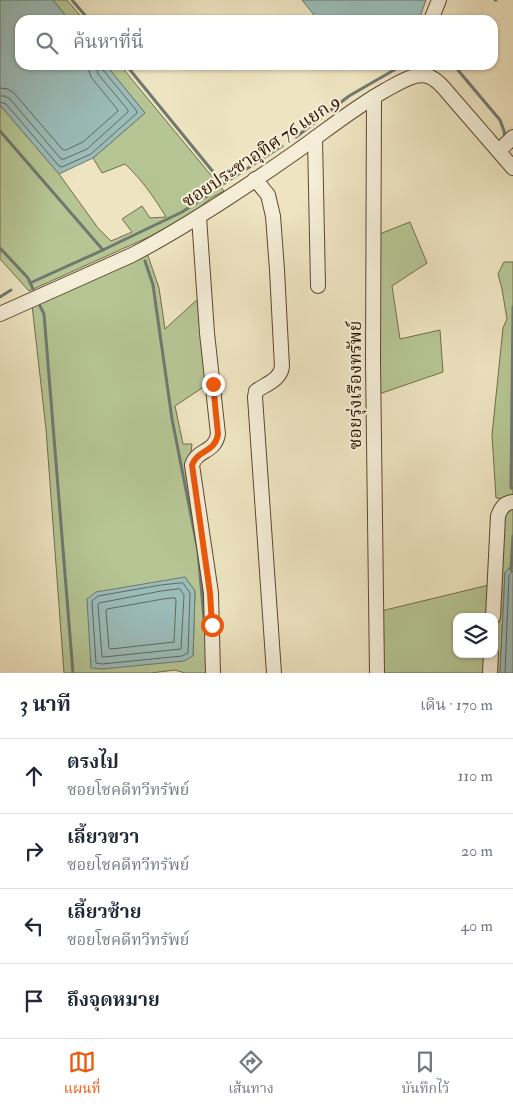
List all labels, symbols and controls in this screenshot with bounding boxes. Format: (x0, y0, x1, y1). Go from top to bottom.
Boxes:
search box (15, 15, 498, 70)
icon: search (33, 29, 61, 57)
text: ค้นหาที่นี่ (73, 30, 144, 54)
street label: ซอยประชาอุทิศ 76 แยก 9 (178, 90, 345, 213)
street label: ซอยรุ่งเรืองทรัพย์ (344, 320, 367, 450)
route end (202, 373, 225, 396)
map controls (453, 613, 498, 658)
button: layers (453, 613, 498, 658)
route start (201, 614, 224, 637)
text: 3 นาที (20, 691, 71, 718)
text: เดิน · 170 m (420, 695, 493, 715)
text: ตรงไป (67, 750, 119, 774)
icon: ahead (20, 762, 48, 790)
text: 110 m (458, 766, 493, 786)
text: ซอยโชคดีทวีทรัพย์ (67, 780, 189, 800)
text: เลี้ยวขวา (67, 825, 139, 849)
icon: right (20, 837, 48, 865)
text: 20 m (461, 841, 493, 861)
text: ซอยโชคดีทวีทรัพย์ (67, 855, 189, 875)
text: เลี้ยวซ้าย (67, 900, 141, 924)
icon: left (20, 912, 48, 940)
text: 40 m (460, 916, 493, 936)
text: ซอยโชคดีทวีทรัพย์ (67, 930, 189, 950)
icon: arrive (20, 987, 48, 1015)
text: ถึงจุดหมาย (67, 988, 160, 1012)
tab: แผนที่ (64, 1048, 101, 1100)
tab: เส้นทาง (228, 1048, 274, 1100)
tab: บันทึกไว้ (401, 1048, 449, 1100)

